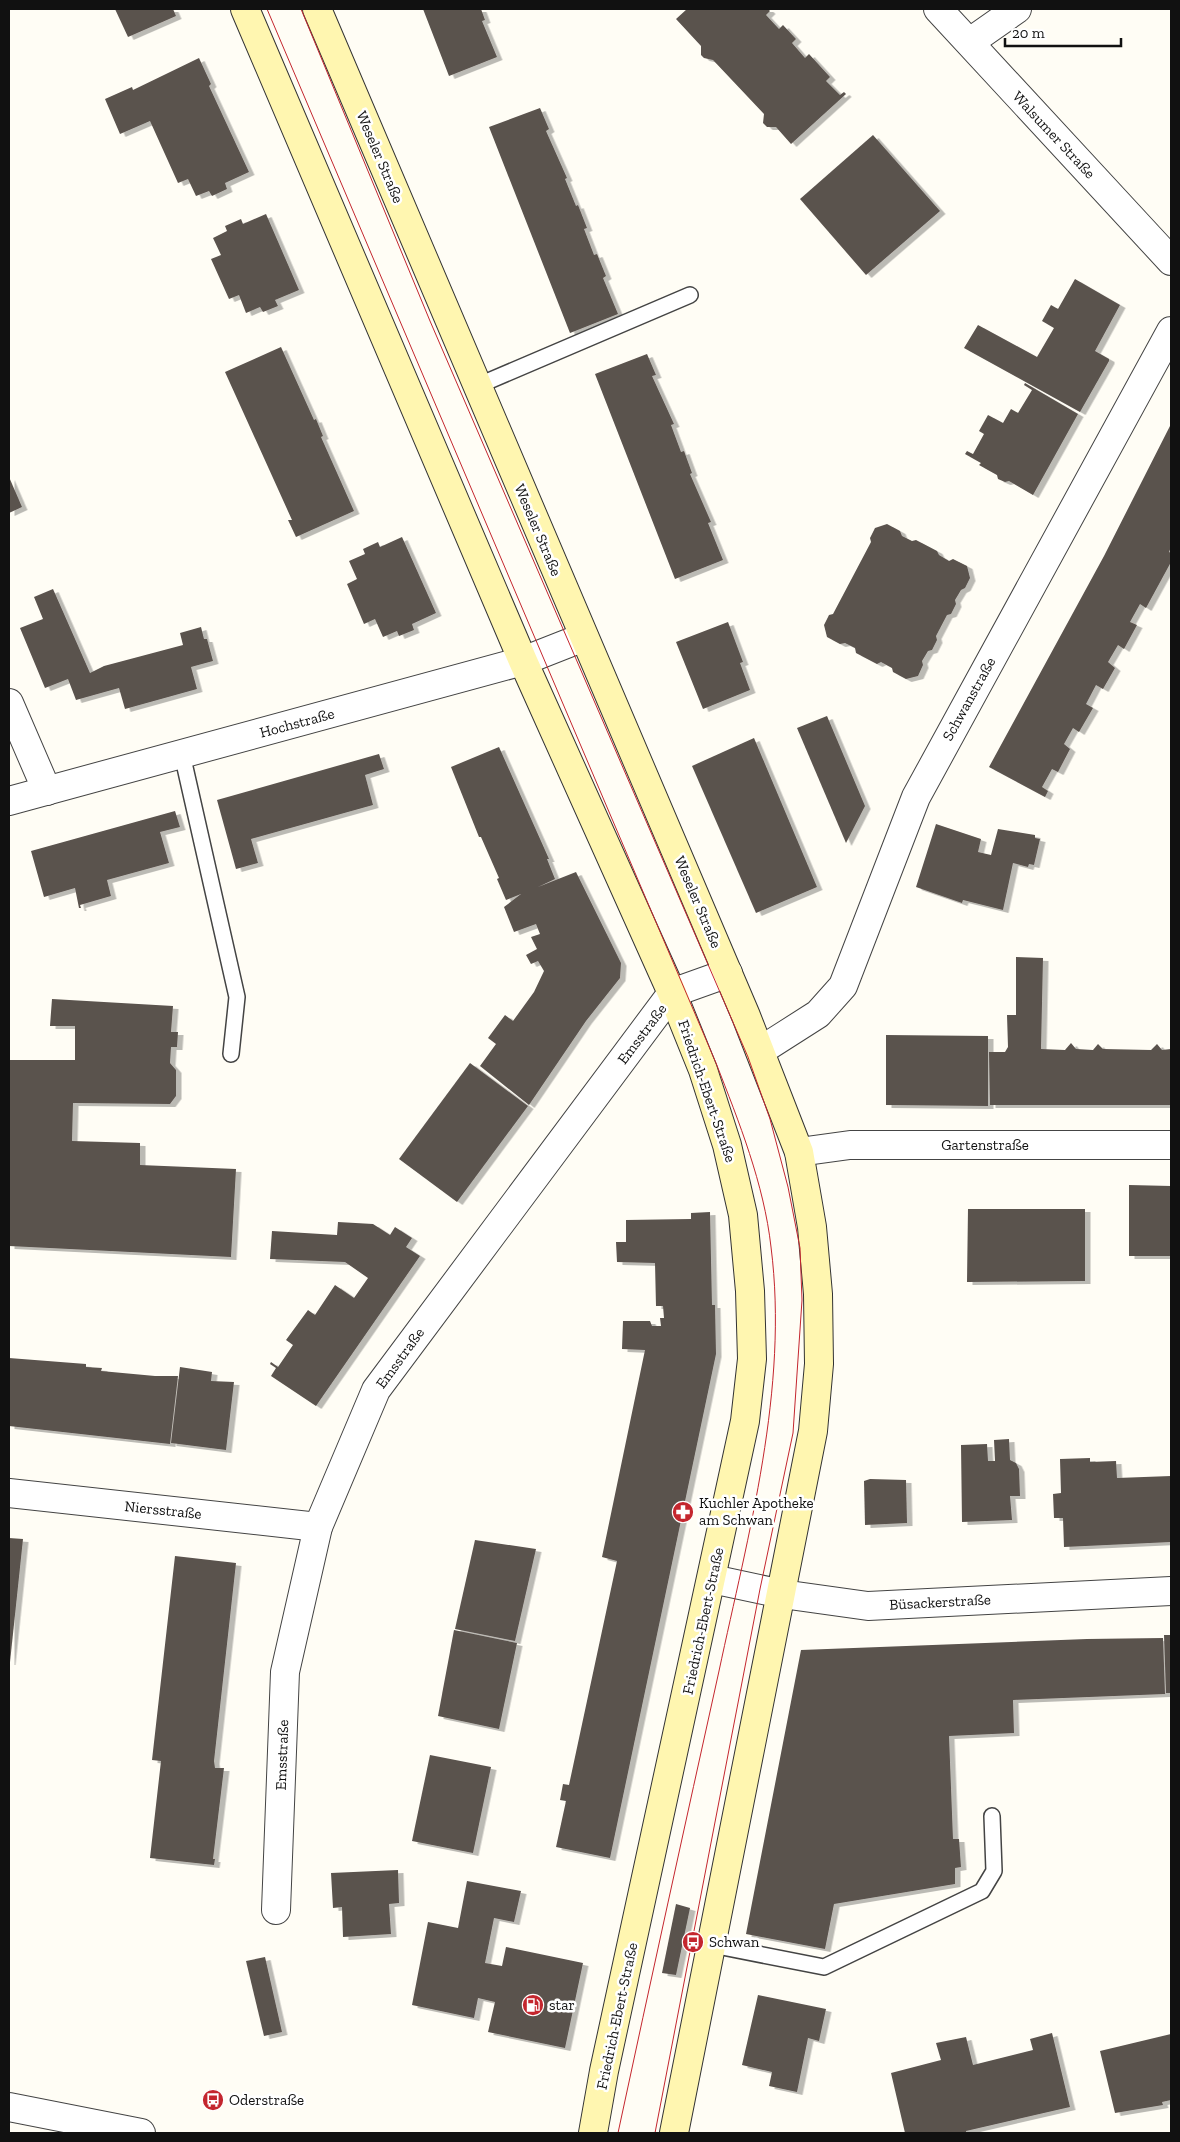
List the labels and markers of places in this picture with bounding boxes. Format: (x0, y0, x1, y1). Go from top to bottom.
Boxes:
place label: Kuchler Apotheke am Schwan (699, 1494, 814, 1529)
pharmacy icon: Kuchler Apotheke am Schwan (671, 1500, 695, 1524)
bus stop icon: Schwan (681, 1930, 705, 1954)
place label: Schwan (709, 1933, 760, 1951)
fuel station icon: star (521, 1993, 545, 2017)
place label: star (549, 1996, 575, 2014)
bus stop icon: Oderstraße (201, 2088, 225, 2112)
place label: Oderstraße (229, 2091, 304, 2109)

